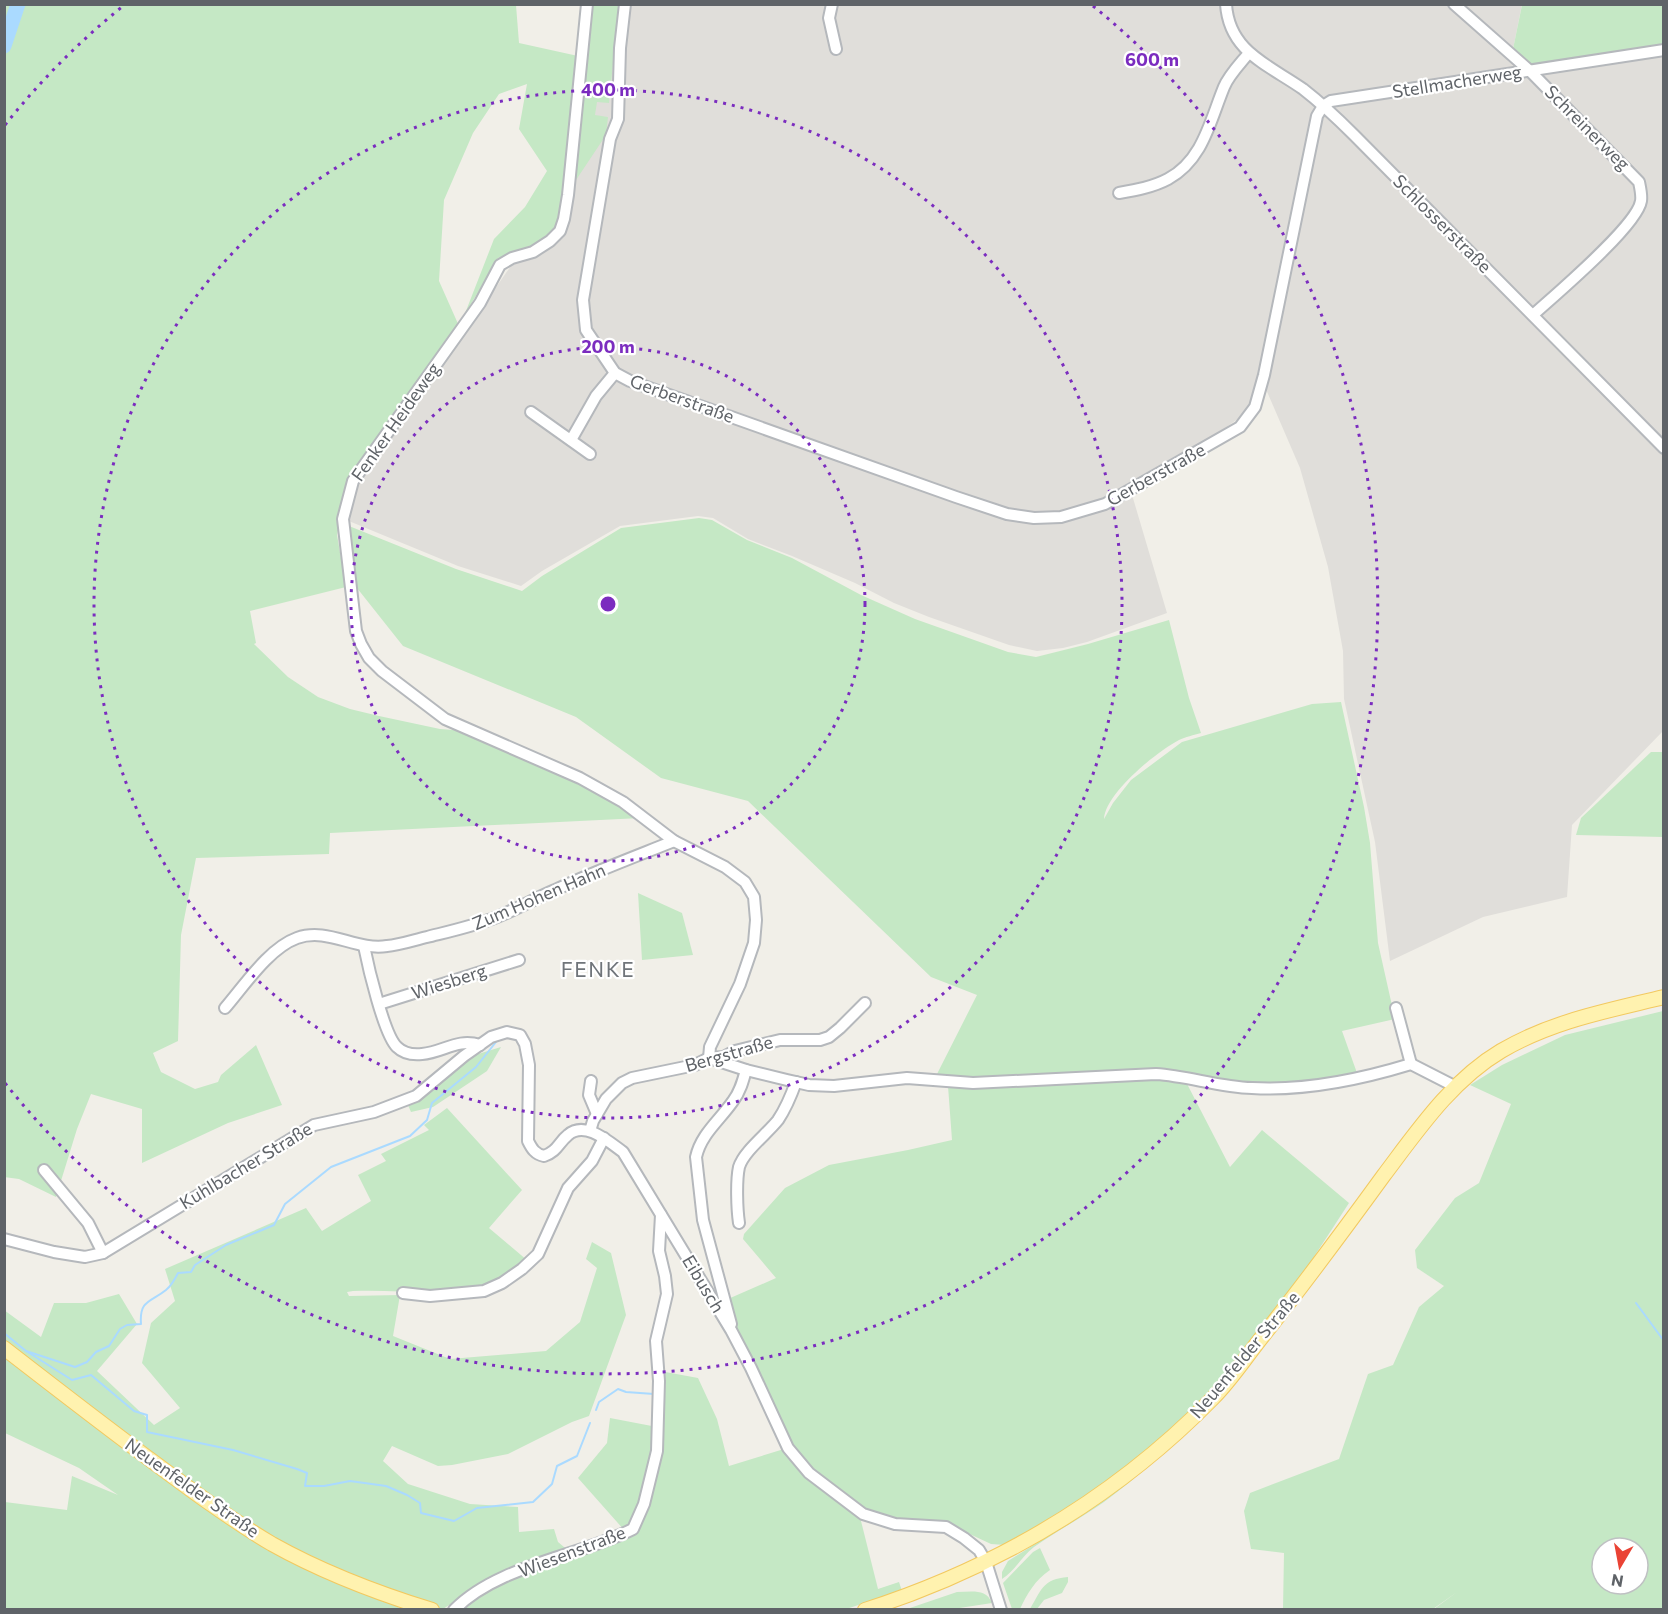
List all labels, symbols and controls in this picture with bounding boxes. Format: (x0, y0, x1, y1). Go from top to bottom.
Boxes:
text: 600 m (1125, 48, 1179, 70)
street label: Stellmacherweg (1391, 60, 1523, 102)
text: 400 m (581, 78, 635, 100)
street label: Schreinerweg (1541, 80, 1635, 175)
street label: Schlosserstraße (1389, 170, 1496, 277)
text: 200 m (581, 335, 635, 357)
street label: Fenker Heideweg (346, 358, 444, 485)
street label: Gerberstraße (627, 369, 737, 427)
street label: Gerberstraße (1102, 438, 1209, 510)
centre of rings (598, 594, 618, 614)
street label: Zum Hohen Hahn (469, 858, 609, 934)
district label: FENKE (561, 956, 635, 981)
street label: Wiesberg (408, 958, 489, 1004)
street label: Bergstraße (682, 1030, 775, 1076)
street label: Kuhlbacher Straße (175, 1117, 316, 1213)
street label: Eibusch (678, 1251, 730, 1316)
street label: Neuenfelder Straße (1185, 1286, 1304, 1422)
street label: Neuenfelder Straße (121, 1433, 264, 1542)
street label: Wiesenstraße (515, 1521, 628, 1582)
north arrow (1590, 1536, 1650, 1596)
text: N (1610, 1571, 1625, 1592)

